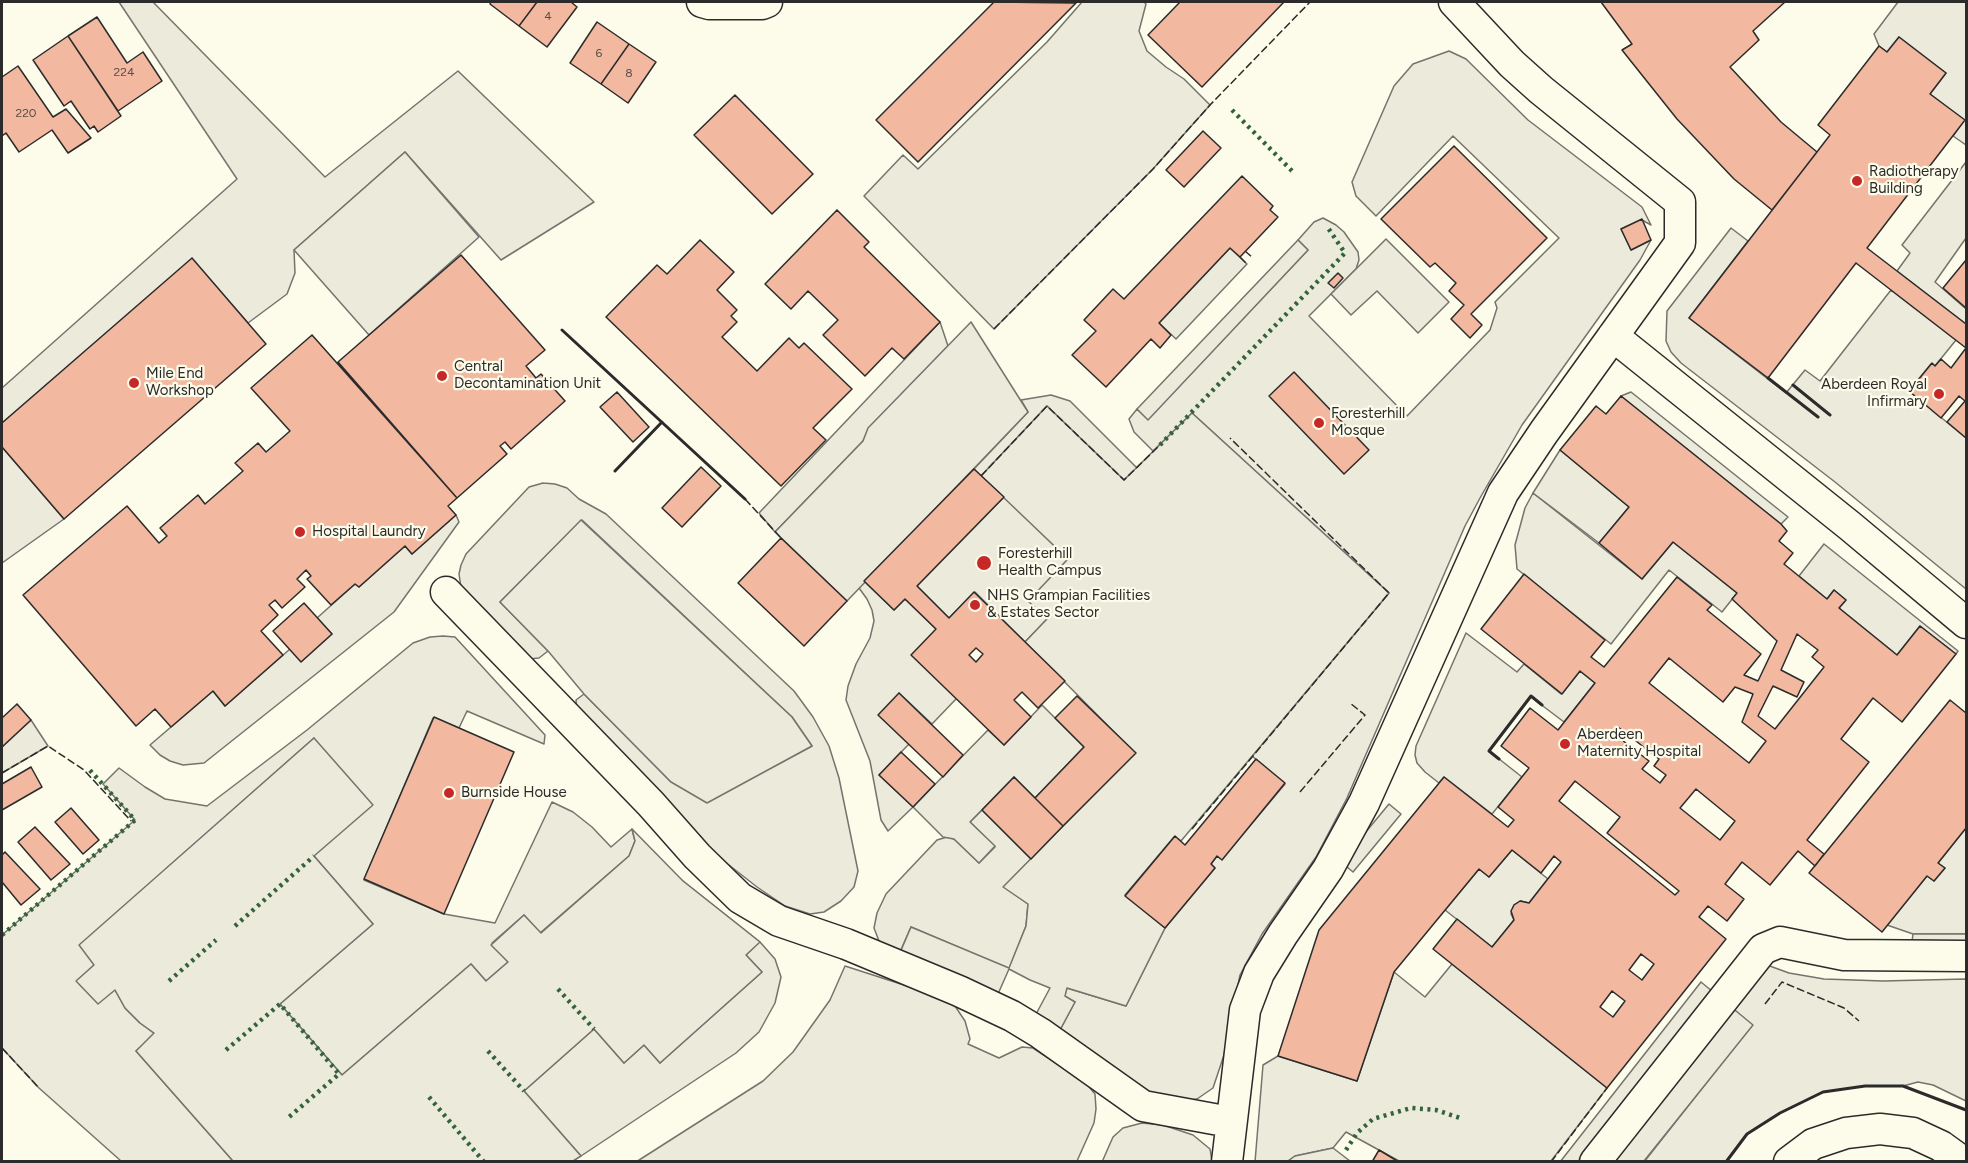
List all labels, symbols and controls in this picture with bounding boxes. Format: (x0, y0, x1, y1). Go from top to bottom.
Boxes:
house number: 4 (544, 9, 552, 23)
house number: 6 (596, 46, 602, 60)
house number: 224 (114, 65, 134, 79)
house number: 8 (625, 66, 633, 80)
house number: 220 (15, 106, 37, 120)
place label: Radiotherapy Building (1869, 163, 1959, 198)
marker: Radiotherapy Building (1850, 174, 1864, 188)
place label: Central Decontamination Unit (454, 358, 601, 393)
place label: Mile End Workshop (146, 365, 214, 400)
marker: Central Decontamination Unit (435, 369, 449, 383)
marker: Mile End Workshop (127, 376, 141, 390)
place label: Aberdeen Royal Infirmary (1821, 376, 1927, 411)
marker: Aberdeen Royal Infirmary (1932, 387, 1946, 401)
place label: Foresterhill Mosque (1331, 405, 1405, 440)
marker: Foresterhill Mosque (1312, 416, 1326, 430)
place label: Hospital Laundry (312, 523, 426, 541)
marker: Hospital Laundry (293, 525, 307, 539)
place label: Foresterhill Health Campus (998, 545, 1102, 580)
marker: Foresterhill Health Campus (975, 554, 993, 572)
place label: NHS Grampian Facilities & Estates Sector (987, 587, 1150, 622)
marker: NHS Grampian Facilities & Estates Sector (968, 598, 982, 612)
place label: Aberdeen Maternity Hospital (1577, 726, 1701, 761)
marker: Aberdeen Maternity Hospital (1558, 737, 1572, 751)
place label: Burnside House (461, 784, 567, 802)
marker: Burnside House (442, 786, 456, 800)

